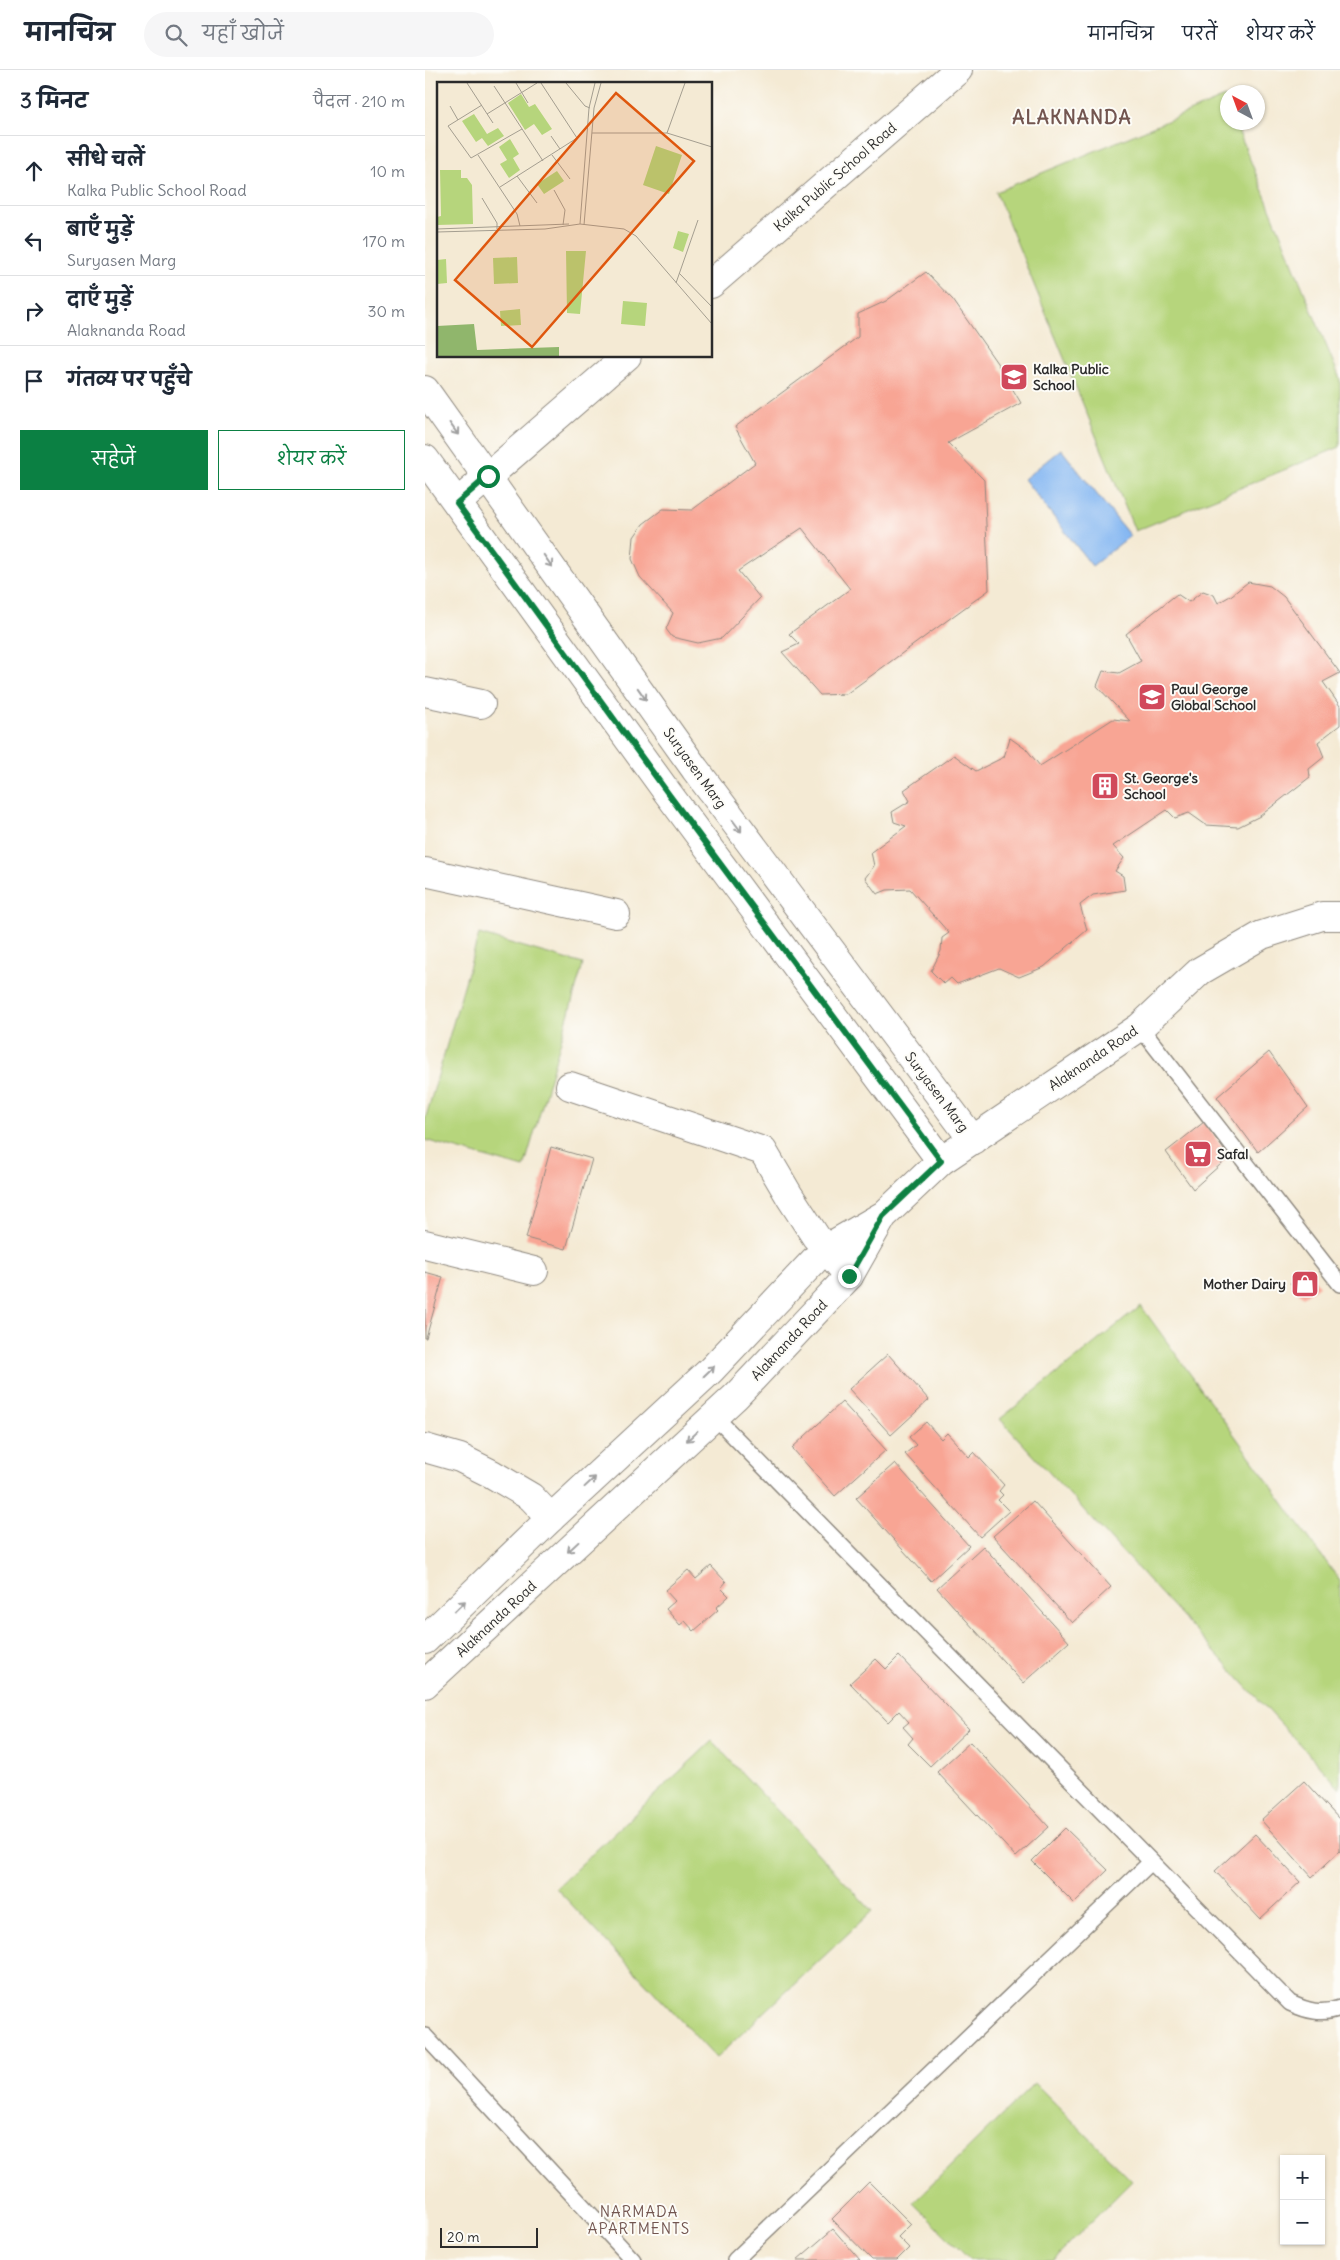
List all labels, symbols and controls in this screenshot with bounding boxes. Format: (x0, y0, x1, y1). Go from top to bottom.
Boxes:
search box (144, 12, 494, 57)
text: मानचित्र (25, 17, 114, 47)
icon: search (162, 21, 190, 49)
text: यहाँ खोजें (202, 21, 284, 45)
text: मानचित्र (1088, 22, 1154, 45)
text: परतें (1182, 22, 1217, 45)
text: शेयर करें (1245, 22, 1315, 45)
inset map (437, 82, 713, 358)
north arrow (1220, 85, 1265, 130)
text: 3 मिनट (20, 87, 88, 114)
text: पैदल · 210 m (313, 91, 405, 111)
district label: ALAKNANDA (1012, 105, 1132, 129)
street label: Kalka Public School Road (770, 119, 900, 235)
text: सीधे चलें (67, 147, 144, 171)
icon: ahead (20, 157, 48, 185)
text: 10 m (370, 161, 405, 181)
text: Kalka Public School Road (67, 180, 247, 200)
text: बाएँ मुड़ें (67, 217, 133, 241)
icon: left (20, 227, 48, 255)
text: 170 m (362, 231, 405, 251)
text: Suryasen Marg (67, 250, 176, 270)
text: दाएँ मुड़ें (67, 287, 133, 311)
icon: right (20, 297, 48, 325)
text: 30 m (368, 301, 405, 321)
text: Alaknanda Road (67, 320, 186, 340)
place label: Kalka Public School (1033, 360, 1109, 394)
school or university icon: Kalka Public School (999, 362, 1029, 392)
icon: arrive (20, 367, 48, 395)
text: गंतव्य पर पहुँचे (67, 367, 192, 391)
one-way arrow (448, 422, 459, 435)
button: सहेजें (20, 430, 208, 490)
button: शेयर करें (218, 430, 405, 490)
route start (477, 465, 500, 488)
one-way arrow (543, 554, 553, 568)
place label: Paul George Global School (1171, 680, 1256, 714)
school or university icon: Paul George Global School (1137, 682, 1167, 712)
one-way arrow (637, 687, 647, 701)
street label: Suryasen Marg (660, 724, 730, 812)
place label: St. George's School (1124, 769, 1199, 803)
building icon: St. George's School (1090, 771, 1120, 801)
one-way arrow (732, 819, 742, 833)
street label: Alaknanda Road (1045, 1021, 1141, 1095)
street label: Suryasen Marg (901, 1048, 973, 1136)
supermarket icon: Safal (1183, 1139, 1213, 1169)
place label: Safal (1217, 1145, 1248, 1163)
route end (838, 1265, 861, 1288)
shop icon: Mother Dairy (1290, 1269, 1320, 1299)
place label: Mother Dairy (1203, 1275, 1286, 1293)
street label: Alaknanda Road (747, 1296, 831, 1384)
one-way arrow (703, 1365, 715, 1377)
one-way arrow (686, 1430, 699, 1442)
one-way arrow (584, 1476, 597, 1488)
one-way arrow (567, 1541, 580, 1553)
street label: Alaknanda Road (452, 1577, 540, 1661)
one-way arrow (454, 1600, 466, 1612)
map controls (1280, 2155, 1325, 2245)
button: + (1280, 2155, 1325, 2200)
button: − (1280, 2200, 1325, 2245)
district label: NARMADA APARTMENTS (588, 2202, 690, 2238)
scale bar (440, 2225, 537, 2248)
text: 20 m (447, 2228, 480, 2246)

